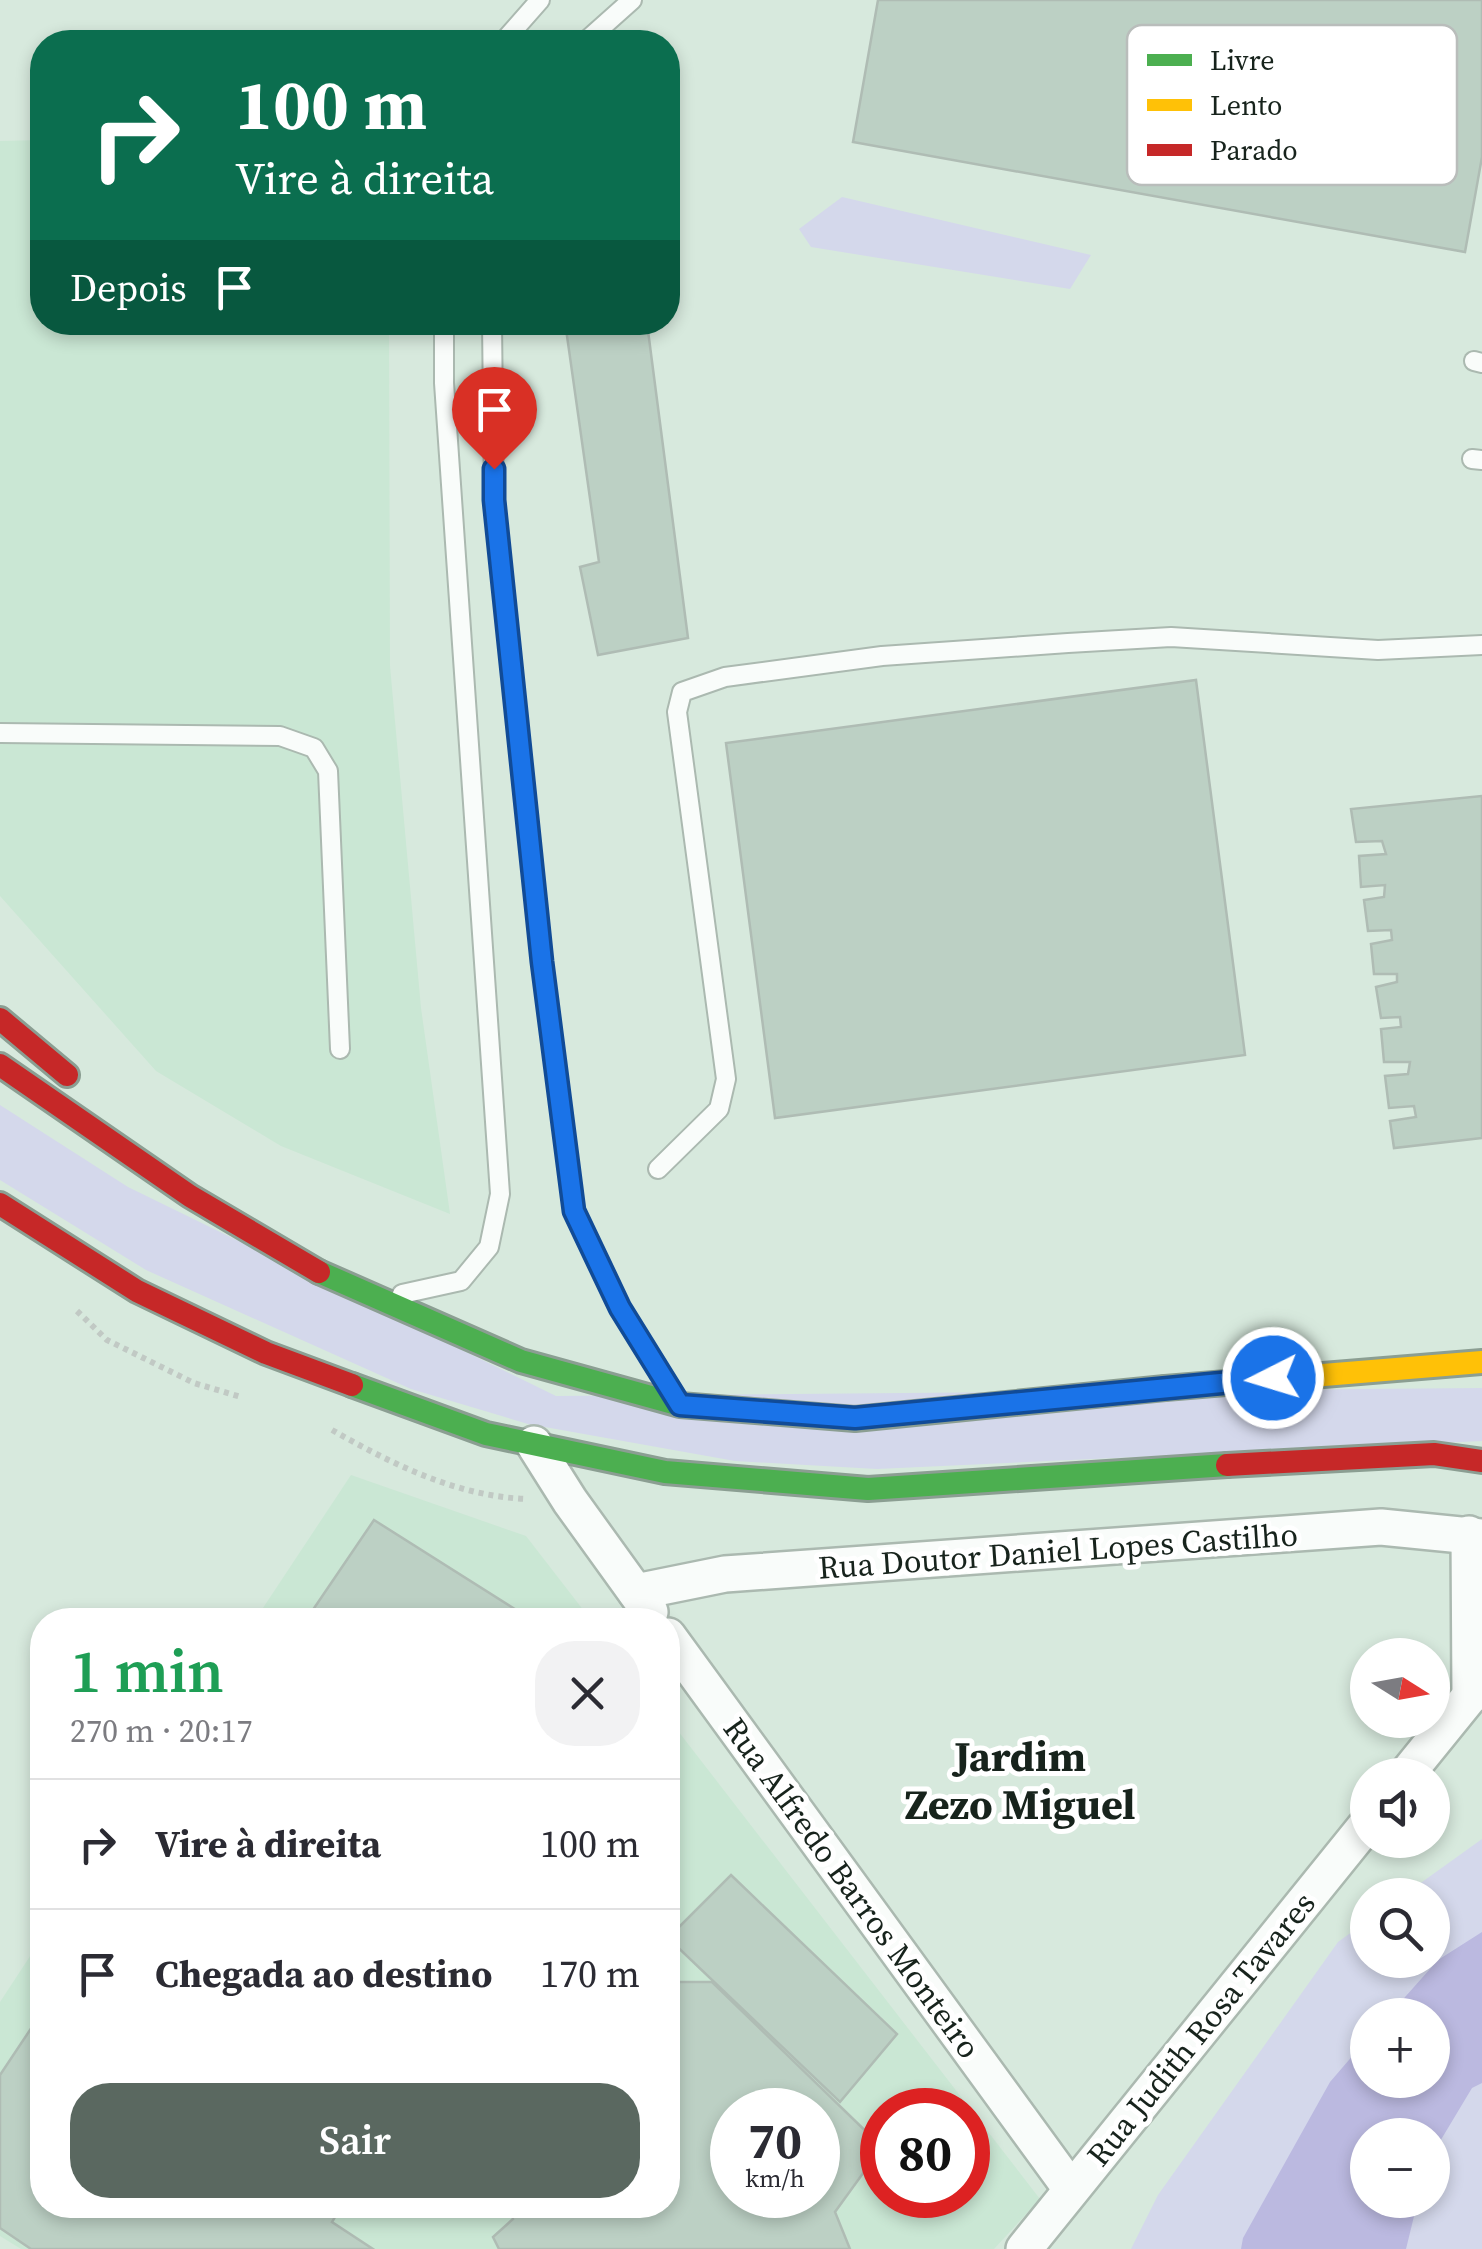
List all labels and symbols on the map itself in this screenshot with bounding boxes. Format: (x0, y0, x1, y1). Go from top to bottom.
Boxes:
legend (1127, 25, 1457, 185)
text: Livre (1210, 41, 1275, 79)
text: Lento (1210, 86, 1282, 124)
text: Parado (1210, 131, 1298, 169)
pin (452, 367, 537, 470)
position arrow (1221, 1326, 1325, 1430)
street label: Rua Doutor Daniel Lopes Castilho (817, 1512, 1299, 1590)
north arrow (1350, 1638, 1450, 1738)
street label: Rua Alfredo Barros Monteiro (713, 1709, 991, 2067)
district label: Jardim Zezo Miguel (904, 1727, 1136, 1833)
street label: Rua Judith Rosa Tavares (1077, 1883, 1325, 2175)
speed limit sign: 80 (860, 2088, 990, 2218)

